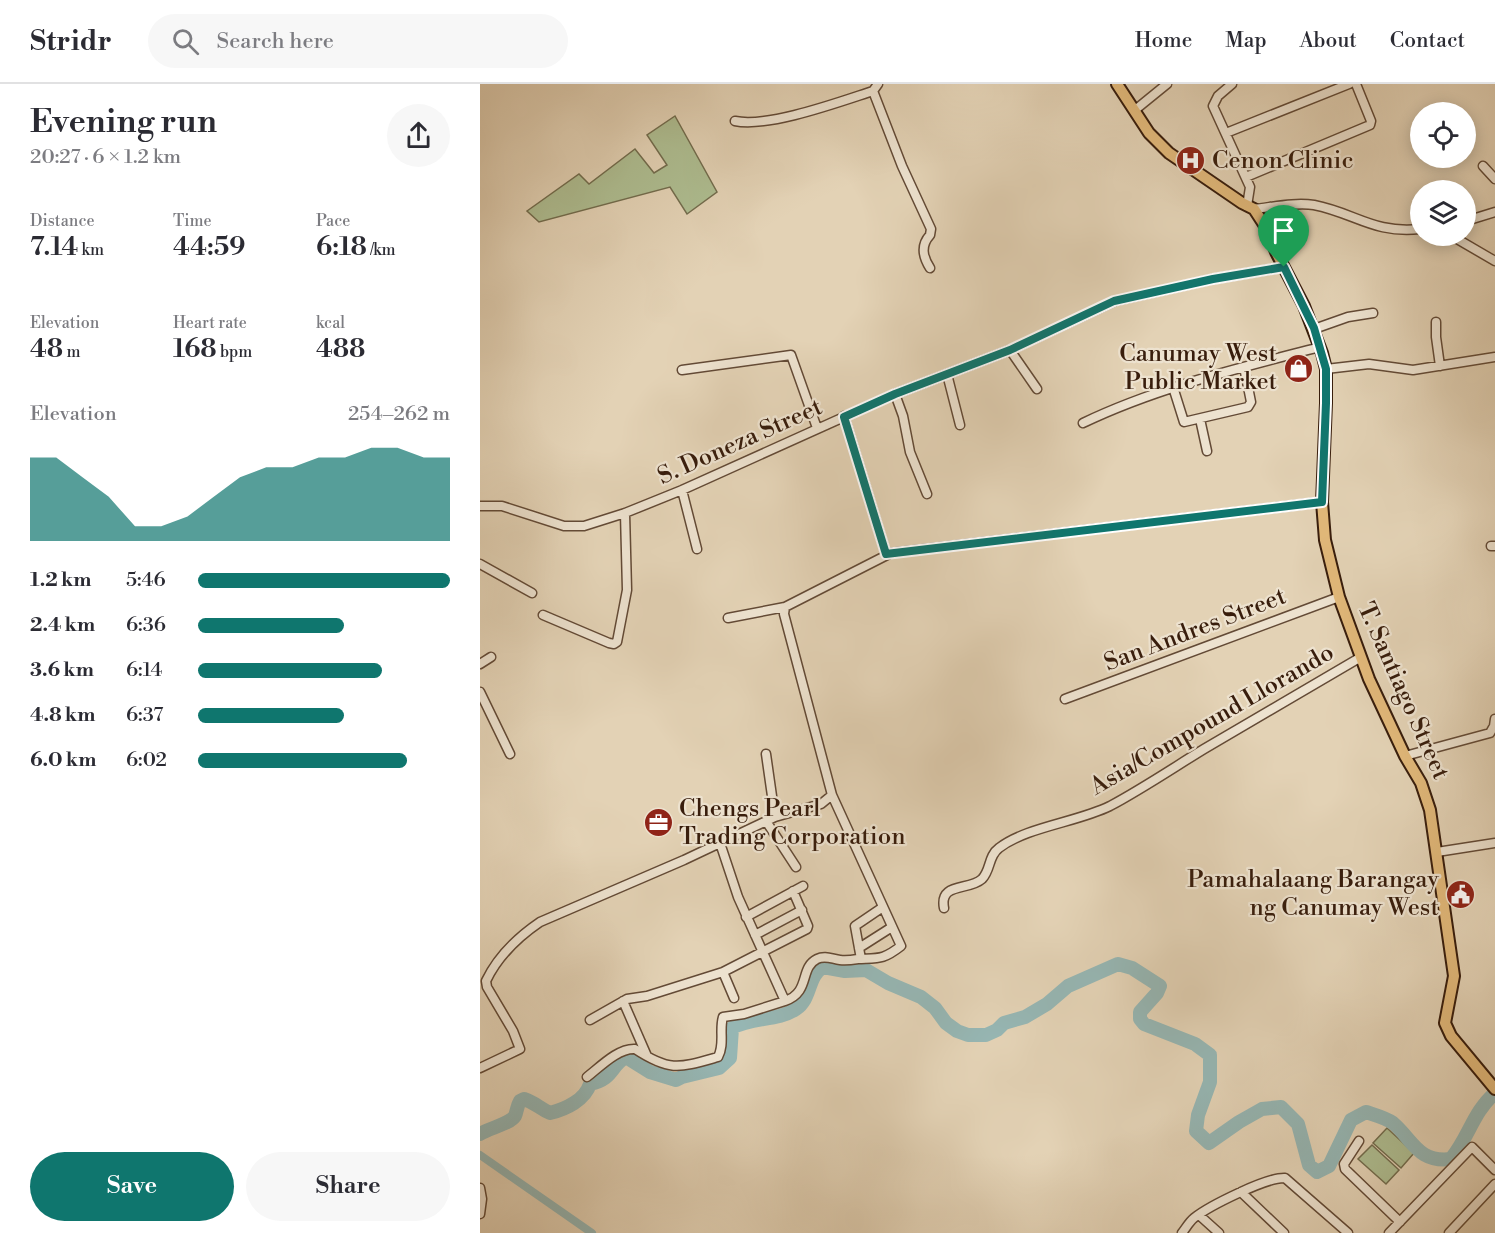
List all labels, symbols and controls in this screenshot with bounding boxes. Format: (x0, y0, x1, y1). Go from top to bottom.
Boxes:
search box (148, 14, 568, 68)
text: Stridr (30, 24, 112, 59)
icon: search (169, 25, 202, 58)
text: Search here (217, 28, 334, 55)
text: Home (1135, 28, 1192, 54)
text: Map (1225, 28, 1267, 54)
text: About (1300, 28, 1357, 54)
text: Contact (1390, 28, 1465, 54)
text: Evening run (30, 102, 217, 143)
map controls (1410, 102, 1476, 246)
button: locate (1410, 102, 1476, 168)
button: share (387, 104, 450, 167)
text: 20:27 · 6 × 1.2 km (30, 145, 181, 170)
hospital icon: Cenon Clinic (1175, 145, 1207, 177)
place label: Cenon Clinic (1212, 146, 1354, 176)
button: layers (1410, 180, 1476, 246)
pin (1258, 205, 1309, 267)
text: Distance (30, 211, 95, 231)
text: Time (173, 211, 212, 231)
text: Pace (316, 211, 350, 231)
icon: arrive (1267, 214, 1300, 247)
text: 7.14 (30, 231, 78, 263)
text: 44:59 (173, 231, 245, 263)
text: 6:18 (316, 231, 367, 263)
text: km (78, 240, 104, 260)
text: /km (367, 240, 396, 260)
text: Elevation (30, 313, 99, 333)
text: Heart rate (173, 313, 247, 333)
text: kcal (316, 313, 345, 333)
text: 48 (30, 333, 63, 365)
text: 168 (173, 333, 217, 365)
text: 488 (316, 333, 365, 365)
place label: Canumay West Public Market (1119, 339, 1277, 397)
text: m (63, 342, 80, 362)
text: bpm (217, 342, 252, 362)
shop icon: Canumay West Public Market (1282, 352, 1314, 384)
street label: S. Doneza Street (653, 392, 827, 492)
text: Elevation (30, 402, 117, 427)
text: 254–262 m (348, 402, 450, 427)
text: 1.2 km (30, 568, 92, 593)
text: 5:46 (126, 568, 166, 593)
street label: San Andres Street (1100, 581, 1291, 678)
street label: T. Santiago Street (1350, 598, 1456, 785)
text: 2.4 km (30, 613, 95, 638)
text: 6:36 (126, 613, 166, 638)
street label: Asia/Compound Llorando (1084, 638, 1339, 803)
text: 3.6 km (30, 658, 94, 683)
text: 6:14 (126, 658, 162, 683)
text: 4.8 km (30, 703, 95, 728)
text: 6:37 (126, 703, 163, 728)
text: 6.0 km (30, 748, 96, 773)
text: 6:02 (126, 748, 167, 773)
place label: Chengs Pearl Trading Corporation (679, 794, 906, 852)
office icon: Chengs Pearl Trading Corporation (642, 807, 674, 839)
place label: Pamahalaang Barangay ng Canumay West (1187, 865, 1439, 923)
public building icon: Pamahalaang Barangay ng Canumay West (1444, 878, 1476, 910)
button: Save (30, 1152, 234, 1221)
button: Share (246, 1152, 450, 1221)

